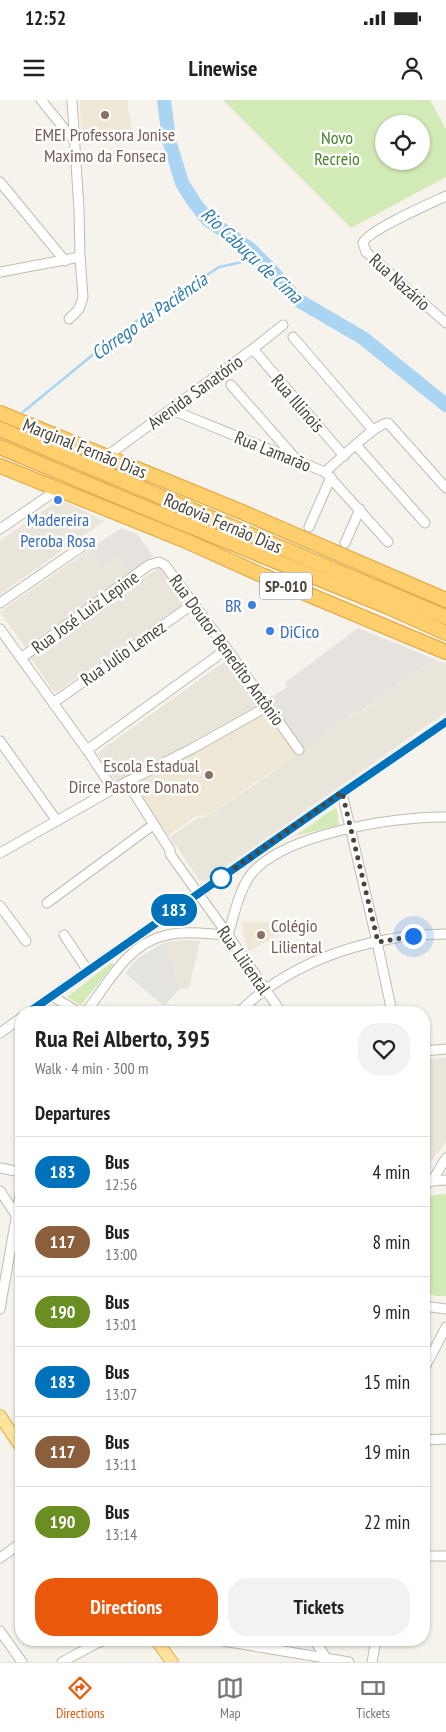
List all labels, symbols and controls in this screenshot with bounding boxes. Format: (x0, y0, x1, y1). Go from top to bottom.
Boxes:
text: 12:52 (25, 6, 66, 30)
icon: menu (20, 54, 48, 82)
text: Linewise (189, 54, 257, 82)
icon: person (398, 54, 426, 82)
marker: EMEI Professora Jonise Maximo da Fonseca (99, 109, 111, 121)
map controls (375, 115, 430, 170)
button: locate (375, 115, 430, 170)
place label: EMEI Professora Jonise Maximo da Fonseca (35, 123, 175, 167)
park label: Novo Recreio (314, 126, 360, 170)
water label: Rio Cabuçu de Cima (196, 202, 309, 309)
street label: Rua Nazário (365, 248, 436, 316)
water label: Córrego da Paciência (86, 266, 213, 365)
street label: Avenida Sanatório (143, 350, 247, 434)
street label: Rua Illinois (266, 369, 330, 437)
street label: Marginal Fernão Dias (20, 413, 150, 483)
street label: Rua Lamarão (231, 425, 315, 477)
street label: Rodovia Fernão Dias (160, 488, 286, 558)
marker: Madereira Peroba Rosa (52, 494, 64, 506)
place label: Madereira Peroba Rosa (20, 508, 96, 552)
street label: Rua José Luiz Lepine (27, 565, 143, 659)
street label: Rua Doutor Benedito Antônio (164, 570, 290, 730)
road number: SP-010 (260, 572, 312, 600)
place label: BR (225, 594, 242, 617)
marker: BR (246, 599, 258, 611)
street label: Rua Julio Lemez (76, 615, 170, 691)
place label: DiCico (280, 620, 320, 643)
marker: DiCico (264, 625, 276, 637)
place label: Escola Estadual Dirce Pastore Donato (69, 754, 200, 798)
marker: Escola Estadual Dirce Pastore Donato (203, 769, 215, 781)
unlabelled marker (210, 867, 232, 889)
line badge: 183 (145, 894, 203, 926)
text: 183 (161, 898, 187, 921)
place label: Colégio Liliental (271, 914, 323, 958)
street label: Rua Liliental (212, 921, 276, 999)
your location (401, 924, 426, 949)
marker: Colégio Liliental (255, 929, 267, 941)
text: Rua Rei Alberto, 395 (35, 1023, 210, 1054)
button: heart (358, 1023, 410, 1075)
text: Walk · 4 min · 300 m (35, 1058, 148, 1078)
text: Departures (35, 1101, 110, 1125)
text: Bus (105, 1150, 129, 1174)
text: 183 (50, 1160, 75, 1183)
text: 4 min (373, 1160, 410, 1184)
text: 12:56 (105, 1174, 137, 1194)
text: Bus (105, 1220, 129, 1244)
text: 117 (50, 1230, 75, 1253)
text: 8 min (373, 1230, 410, 1254)
text: 13:00 (105, 1244, 137, 1264)
text: Bus (105, 1290, 129, 1314)
text: 190 (50, 1300, 75, 1323)
text: 9 min (373, 1300, 410, 1324)
text: 13:01 (105, 1314, 137, 1334)
text: Bus (105, 1360, 129, 1384)
text: 183 (50, 1370, 75, 1393)
text: 15 min (364, 1370, 410, 1394)
text: 13:07 (105, 1384, 137, 1404)
text: Bus (105, 1430, 129, 1454)
text: 117 (50, 1440, 75, 1463)
text: 19 min (364, 1440, 410, 1464)
text: 13:11 (105, 1454, 137, 1474)
text: Bus (105, 1500, 129, 1524)
text: 190 (50, 1510, 75, 1533)
text: 22 min (364, 1510, 410, 1534)
text: 13:14 (105, 1524, 137, 1544)
button: Directions (35, 1578, 218, 1636)
button: Tickets (228, 1578, 410, 1636)
tab: Directions (56, 1674, 105, 1722)
tab: Map (216, 1674, 244, 1722)
tab: Tickets (356, 1674, 390, 1722)

